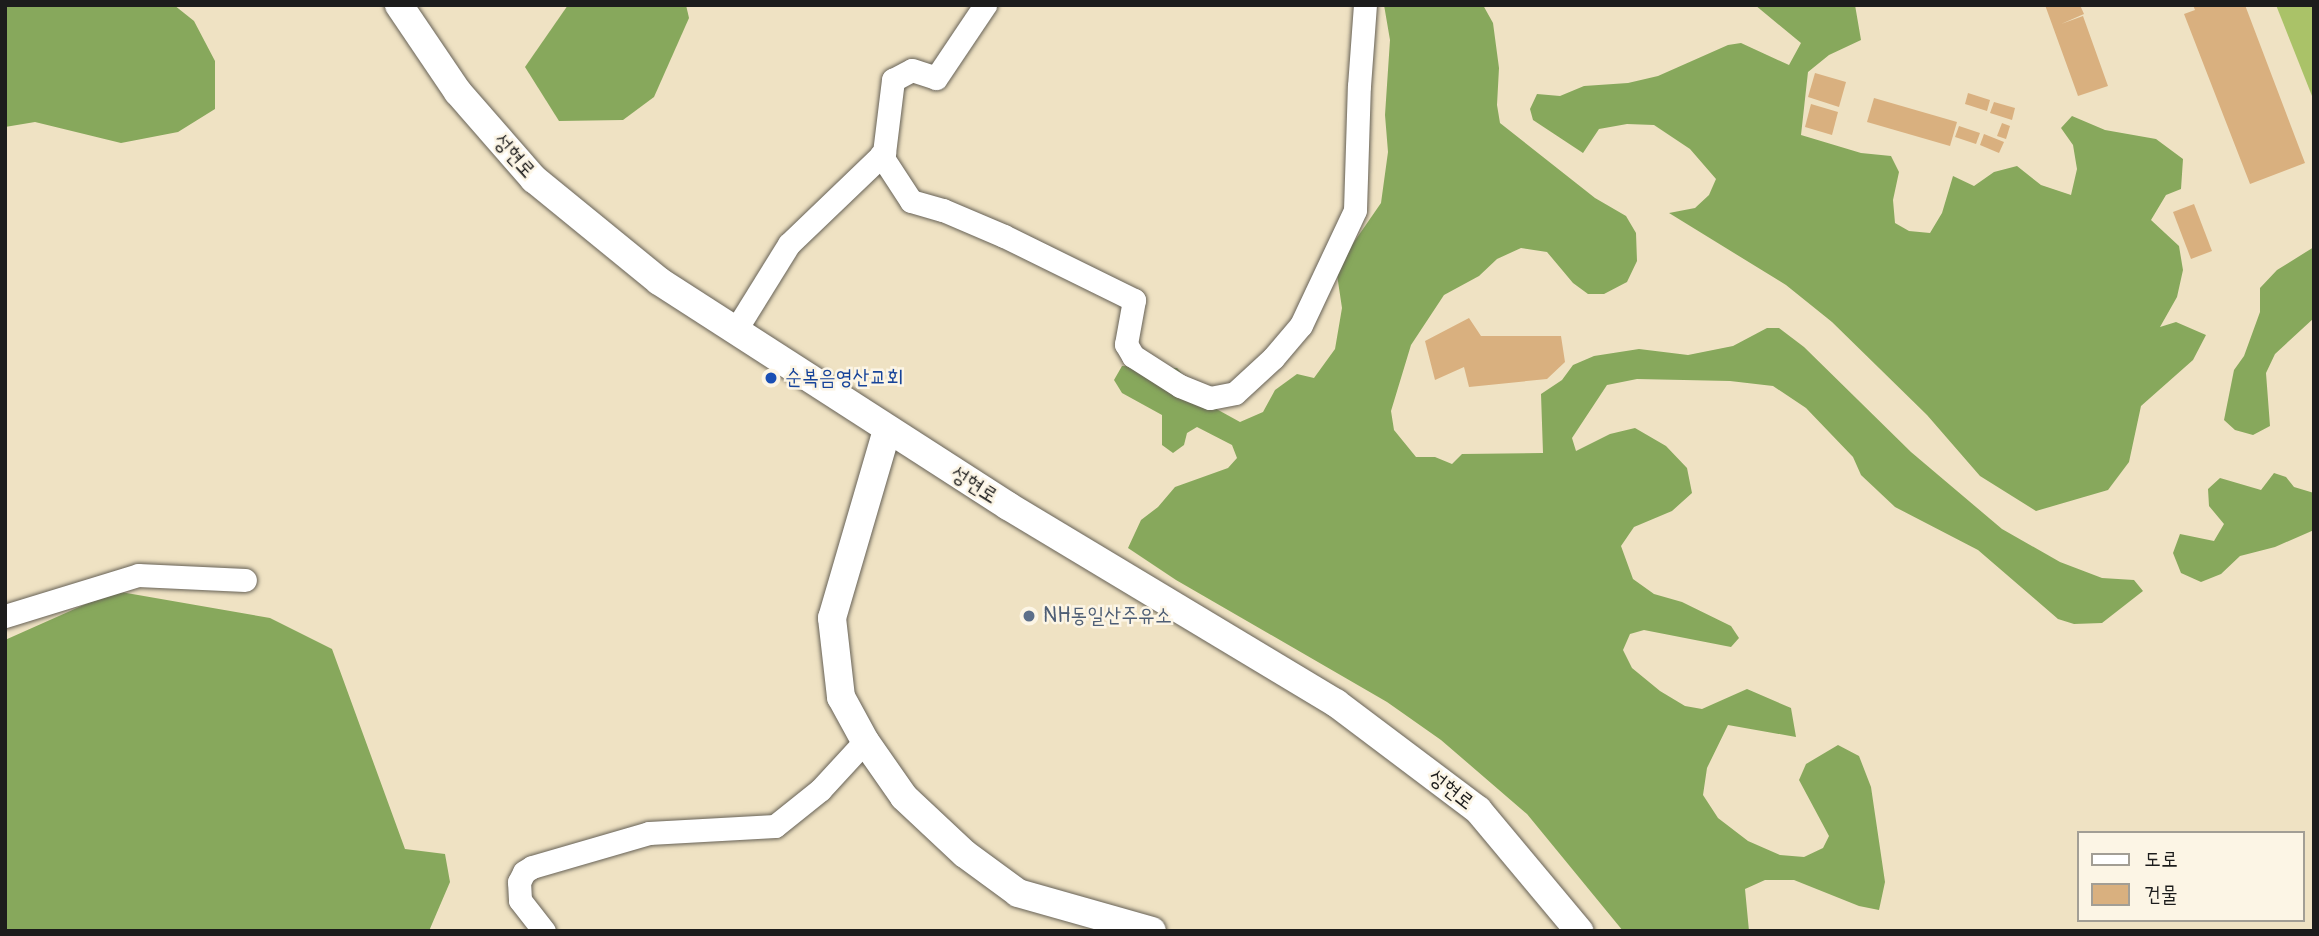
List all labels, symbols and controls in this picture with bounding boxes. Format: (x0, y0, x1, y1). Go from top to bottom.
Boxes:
street label: 성현로 (488, 129, 540, 183)
place label: 순복음영산교회 (785, 365, 903, 391)
marker: 순복음영산교회 (763, 370, 779, 386)
street label: 성현로 (946, 461, 1002, 509)
place label: NH동일산주유소 (1043, 603, 1172, 629)
marker: NH동일산주유소 (1021, 608, 1037, 624)
street label: 성현로 (1423, 764, 1479, 816)
legend (2078, 831, 2305, 922)
text: 도로 (2144, 846, 2178, 873)
text: 건물 (2144, 881, 2178, 908)

